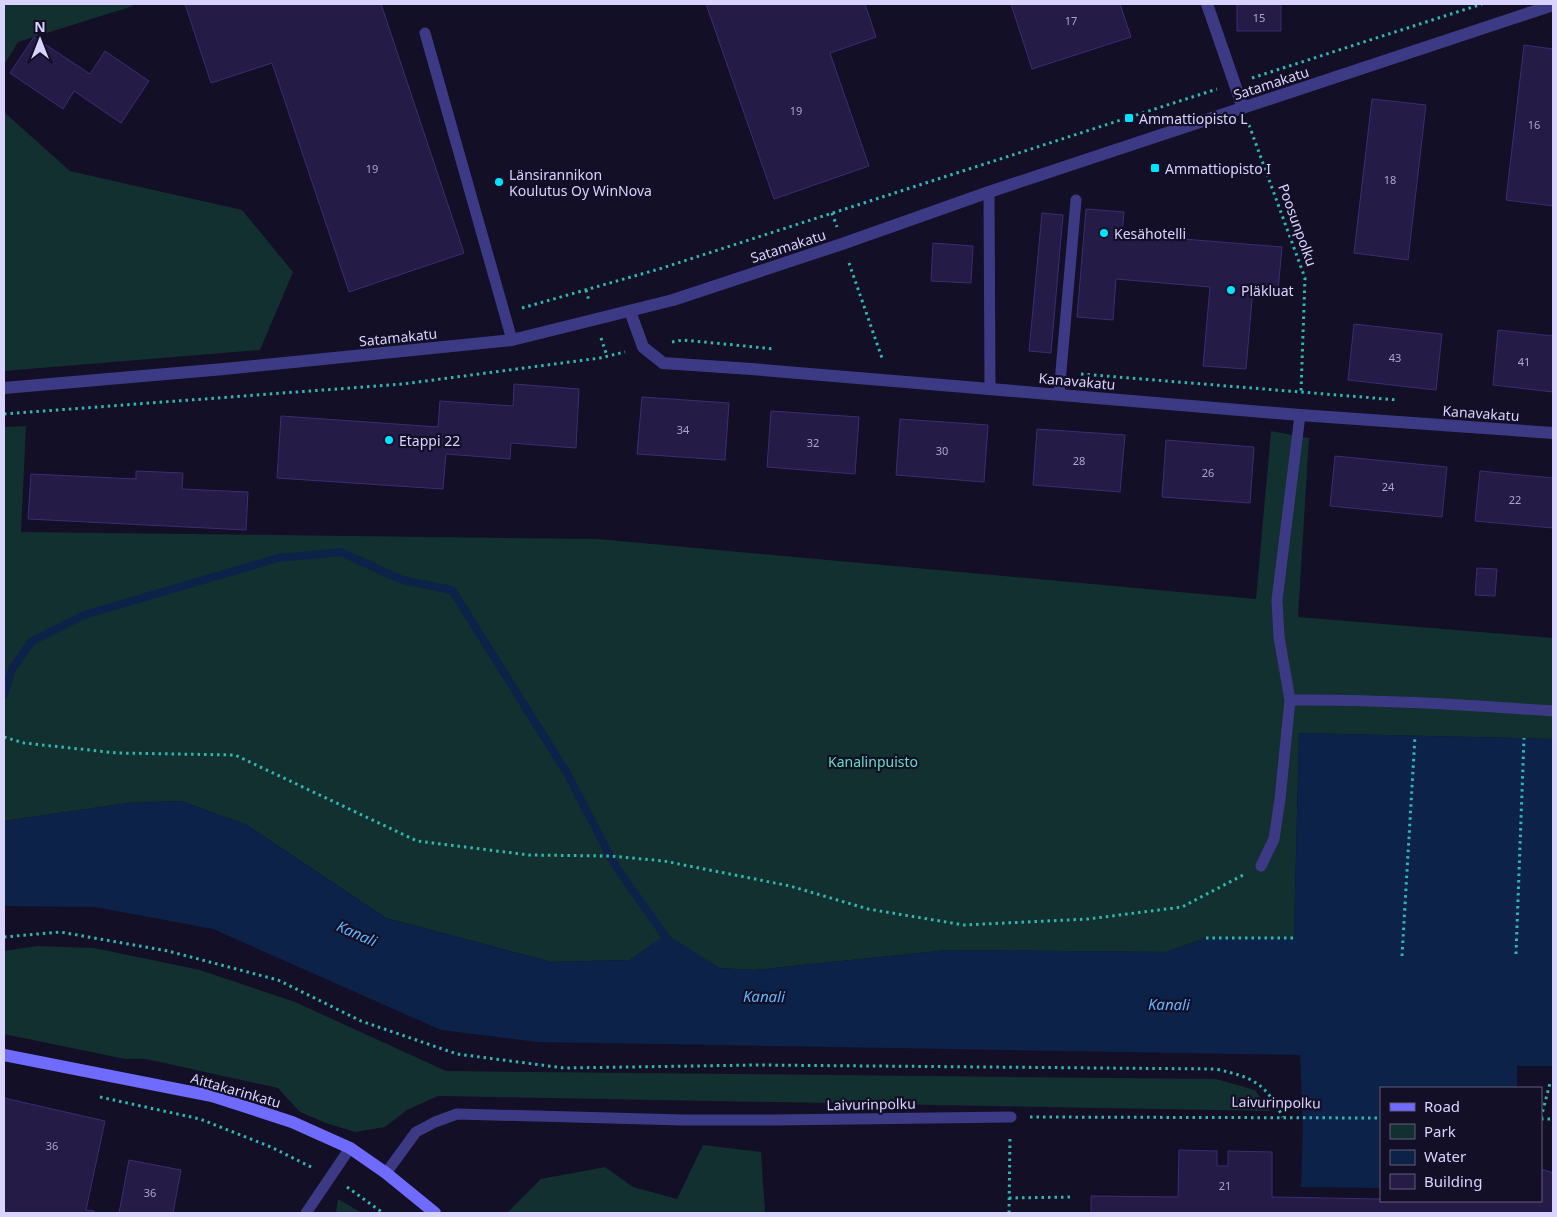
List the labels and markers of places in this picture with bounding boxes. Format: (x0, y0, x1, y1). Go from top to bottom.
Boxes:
place label: Ammattiopisto L (1139, 109, 1248, 128)
marker: Ammattiopisto L (1123, 112, 1135, 124)
place label: Ammattiopisto I (1165, 159, 1271, 178)
marker: Ammattiopisto I (1149, 162, 1161, 174)
place label: Länsirannikon Koulutus Oy WinNova (509, 165, 652, 200)
marker: Länsirannikon Koulutus Oy WinNova (493, 176, 505, 188)
place label: Kesähotelli (1114, 224, 1186, 243)
marker: Kesähotelli (1098, 227, 1110, 239)
place label: Pläkluat (1241, 281, 1294, 300)
marker: Pläkluat (1225, 284, 1237, 296)
place label: Etappi 22 (399, 431, 460, 450)
marker: Etappi 22 (383, 434, 395, 446)

